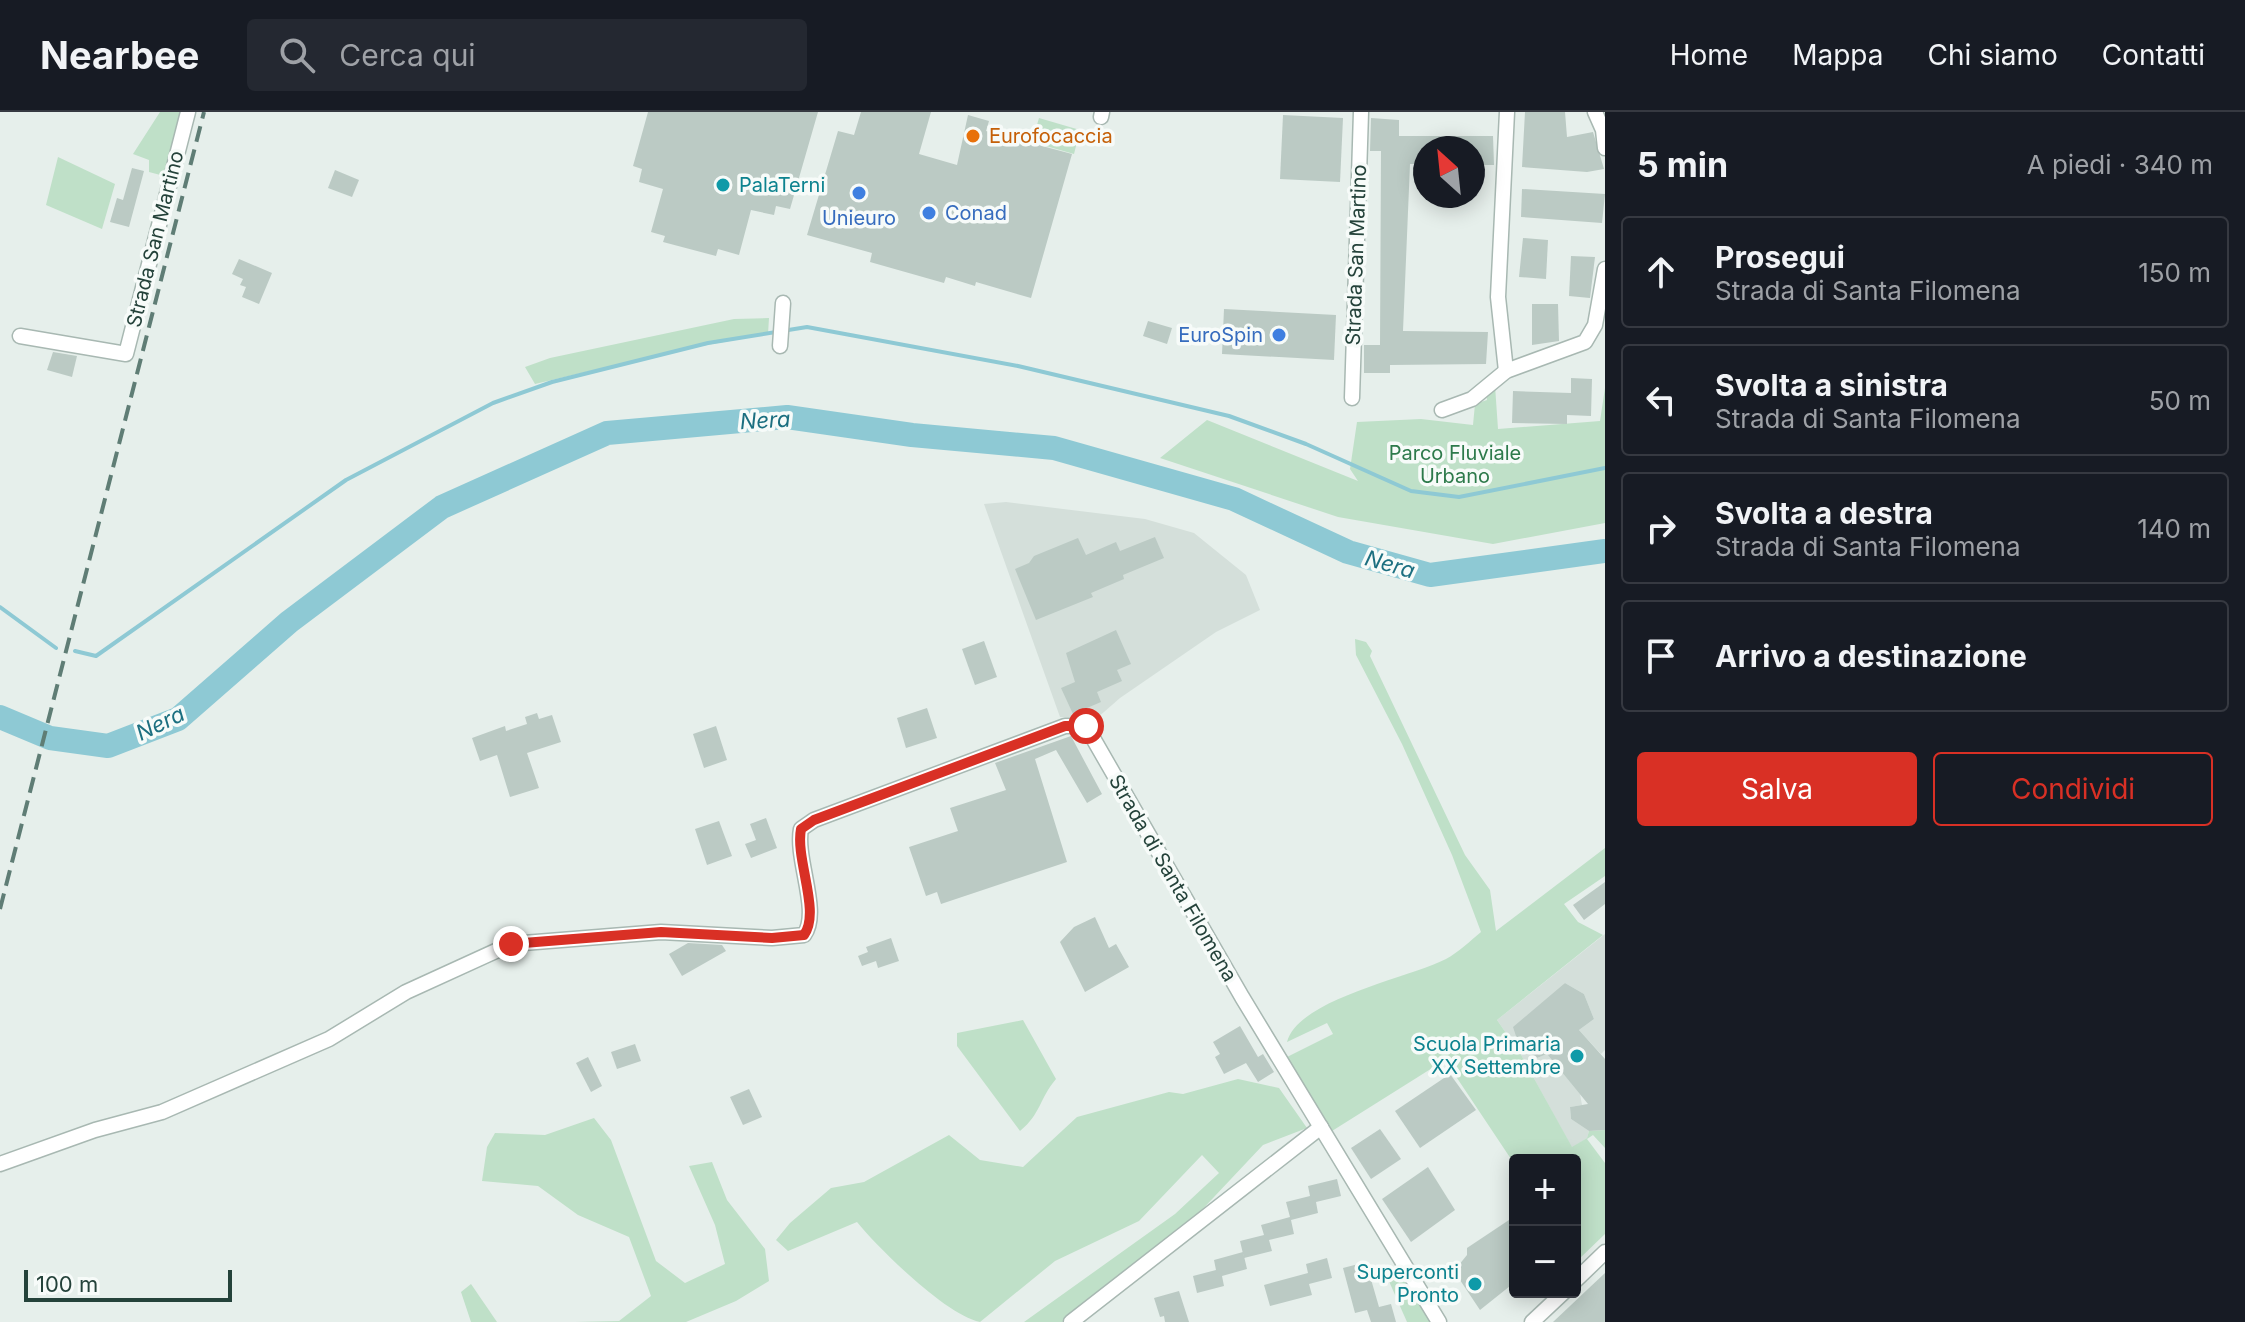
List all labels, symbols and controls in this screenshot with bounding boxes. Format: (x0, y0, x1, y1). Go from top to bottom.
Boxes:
search box (247, 19, 807, 91)
text: Nearbee (40, 32, 199, 78)
icon: search (275, 33, 319, 77)
text: Cerca qui (339, 37, 476, 73)
text: Home (1670, 38, 1748, 72)
text: Mappa (1792, 38, 1884, 72)
text: Chi siamo (1928, 38, 2058, 72)
text: Contatti (2102, 38, 2205, 72)
place label: Eurofocaccia (989, 124, 1113, 148)
marker: Eurofocaccia (964, 127, 982, 145)
north arrow (1413, 136, 1485, 208)
text: 5 min (1637, 144, 1728, 185)
street label: Strada San Martino (121, 148, 189, 330)
text: A piedi · 340 m (2027, 149, 2213, 180)
street label: Strada San Martino (1341, 164, 1371, 346)
place label: PalaTerni (739, 173, 825, 197)
marker: PalaTerni (714, 176, 732, 194)
marker: Unieuro (850, 184, 868, 202)
place label: Conad (945, 201, 1007, 225)
marker: Conad (920, 204, 938, 222)
place label: Unieuro (822, 206, 896, 230)
text: Prosegui (1715, 239, 1845, 275)
icon: ahead (1639, 250, 1683, 294)
text: 150 m (2138, 257, 2211, 288)
text: Strada di Santa Filomena (1715, 275, 2021, 306)
place label: EuroSpin (1178, 323, 1263, 347)
marker: EuroSpin (1270, 326, 1288, 344)
text: Svolta a sinistra (1715, 367, 1948, 403)
icon: left (1639, 378, 1683, 422)
text: 50 m (2149, 385, 2211, 416)
text: Strada di Santa Filomena (1715, 403, 2021, 434)
water label: Nera (739, 406, 791, 434)
park label: Parco Fluviale Urbano (1389, 441, 1521, 488)
text: Svolta a destra (1715, 495, 1933, 531)
icon: right (1639, 506, 1683, 550)
text: 140 m (2137, 513, 2211, 544)
text: Strada di Santa Filomena (1715, 531, 2021, 562)
water label: Nera (1362, 545, 1418, 583)
icon: arrive (1639, 634, 1683, 678)
text: Arrivo a destinazione (1715, 638, 2027, 674)
water label: Nera (132, 700, 188, 746)
route start (1068, 708, 1104, 744)
button: Salva (1637, 752, 1917, 826)
button: Condividi (1933, 752, 2213, 826)
street label: Strada di Santa Filomena (1104, 770, 1242, 986)
route end (493, 926, 529, 962)
place label: Scuola Primaria XX Settembre (1413, 1032, 1561, 1079)
marker: Scuola Primaria XX Settembre (1568, 1047, 1586, 1065)
map controls (1509, 1154, 1581, 1298)
button: + (1509, 1154, 1581, 1226)
button: − (1509, 1226, 1581, 1298)
place label: Superconti Pronto (1357, 1260, 1459, 1307)
scale bar (24, 1266, 232, 1302)
text: 100 m (36, 1271, 98, 1297)
marker: Superconti Pronto (1466, 1275, 1484, 1293)

